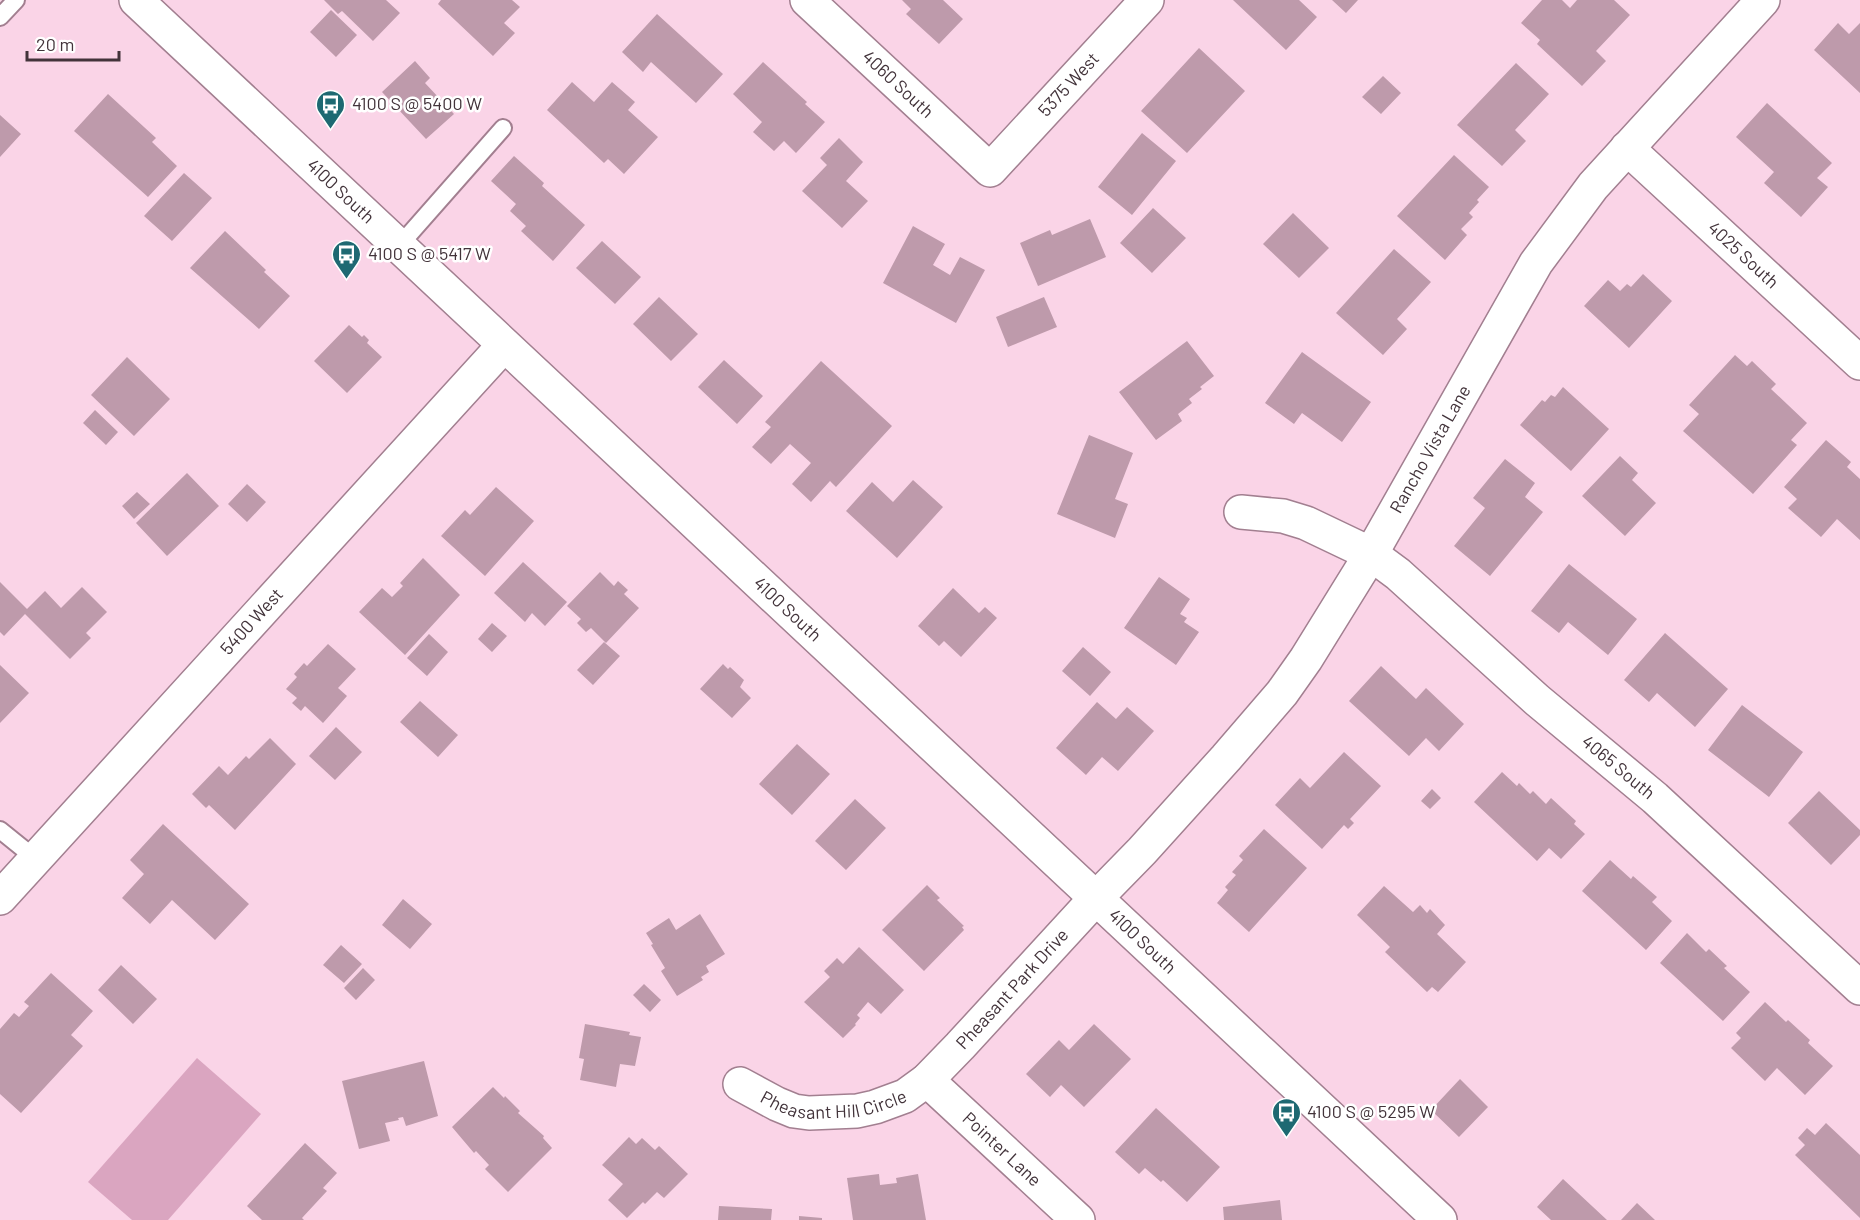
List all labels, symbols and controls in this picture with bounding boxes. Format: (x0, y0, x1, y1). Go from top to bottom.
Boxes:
scale bar (27, 24, 118, 62)
text: 20 m (36, 33, 74, 55)
street label: 4060 South (858, 45, 939, 122)
street label: 5375 West (1033, 47, 1103, 121)
bus stop icon: 4100 S @ 5400 W (315, 88, 347, 130)
place label: 4100 S @ 5400 W (352, 92, 482, 114)
street label: 4100 South (303, 154, 380, 228)
street label: 4025 South (1704, 216, 1784, 293)
bus stop icon: 4100 S @ 5417 W (331, 238, 363, 280)
place label: 4100 S @ 5417 W (368, 242, 491, 264)
street label: Rancho Vista Lane (1384, 381, 1475, 517)
street label: 4100 South (750, 572, 827, 646)
street label: 5400 West (215, 583, 287, 659)
street label: 4065 South (1578, 730, 1660, 803)
street label: 4100 South (1104, 904, 1181, 978)
street label: Pheasant Park Drive (951, 924, 1072, 1053)
street label: Pheasant Hill Circle (757, 1084, 909, 1123)
bus stop icon: 4100 S @ 5295 W (1270, 1096, 1302, 1138)
place label: 4100 S @ 5295 W (1307, 1100, 1435, 1122)
street label: Pointer Lane (959, 1107, 1046, 1190)

